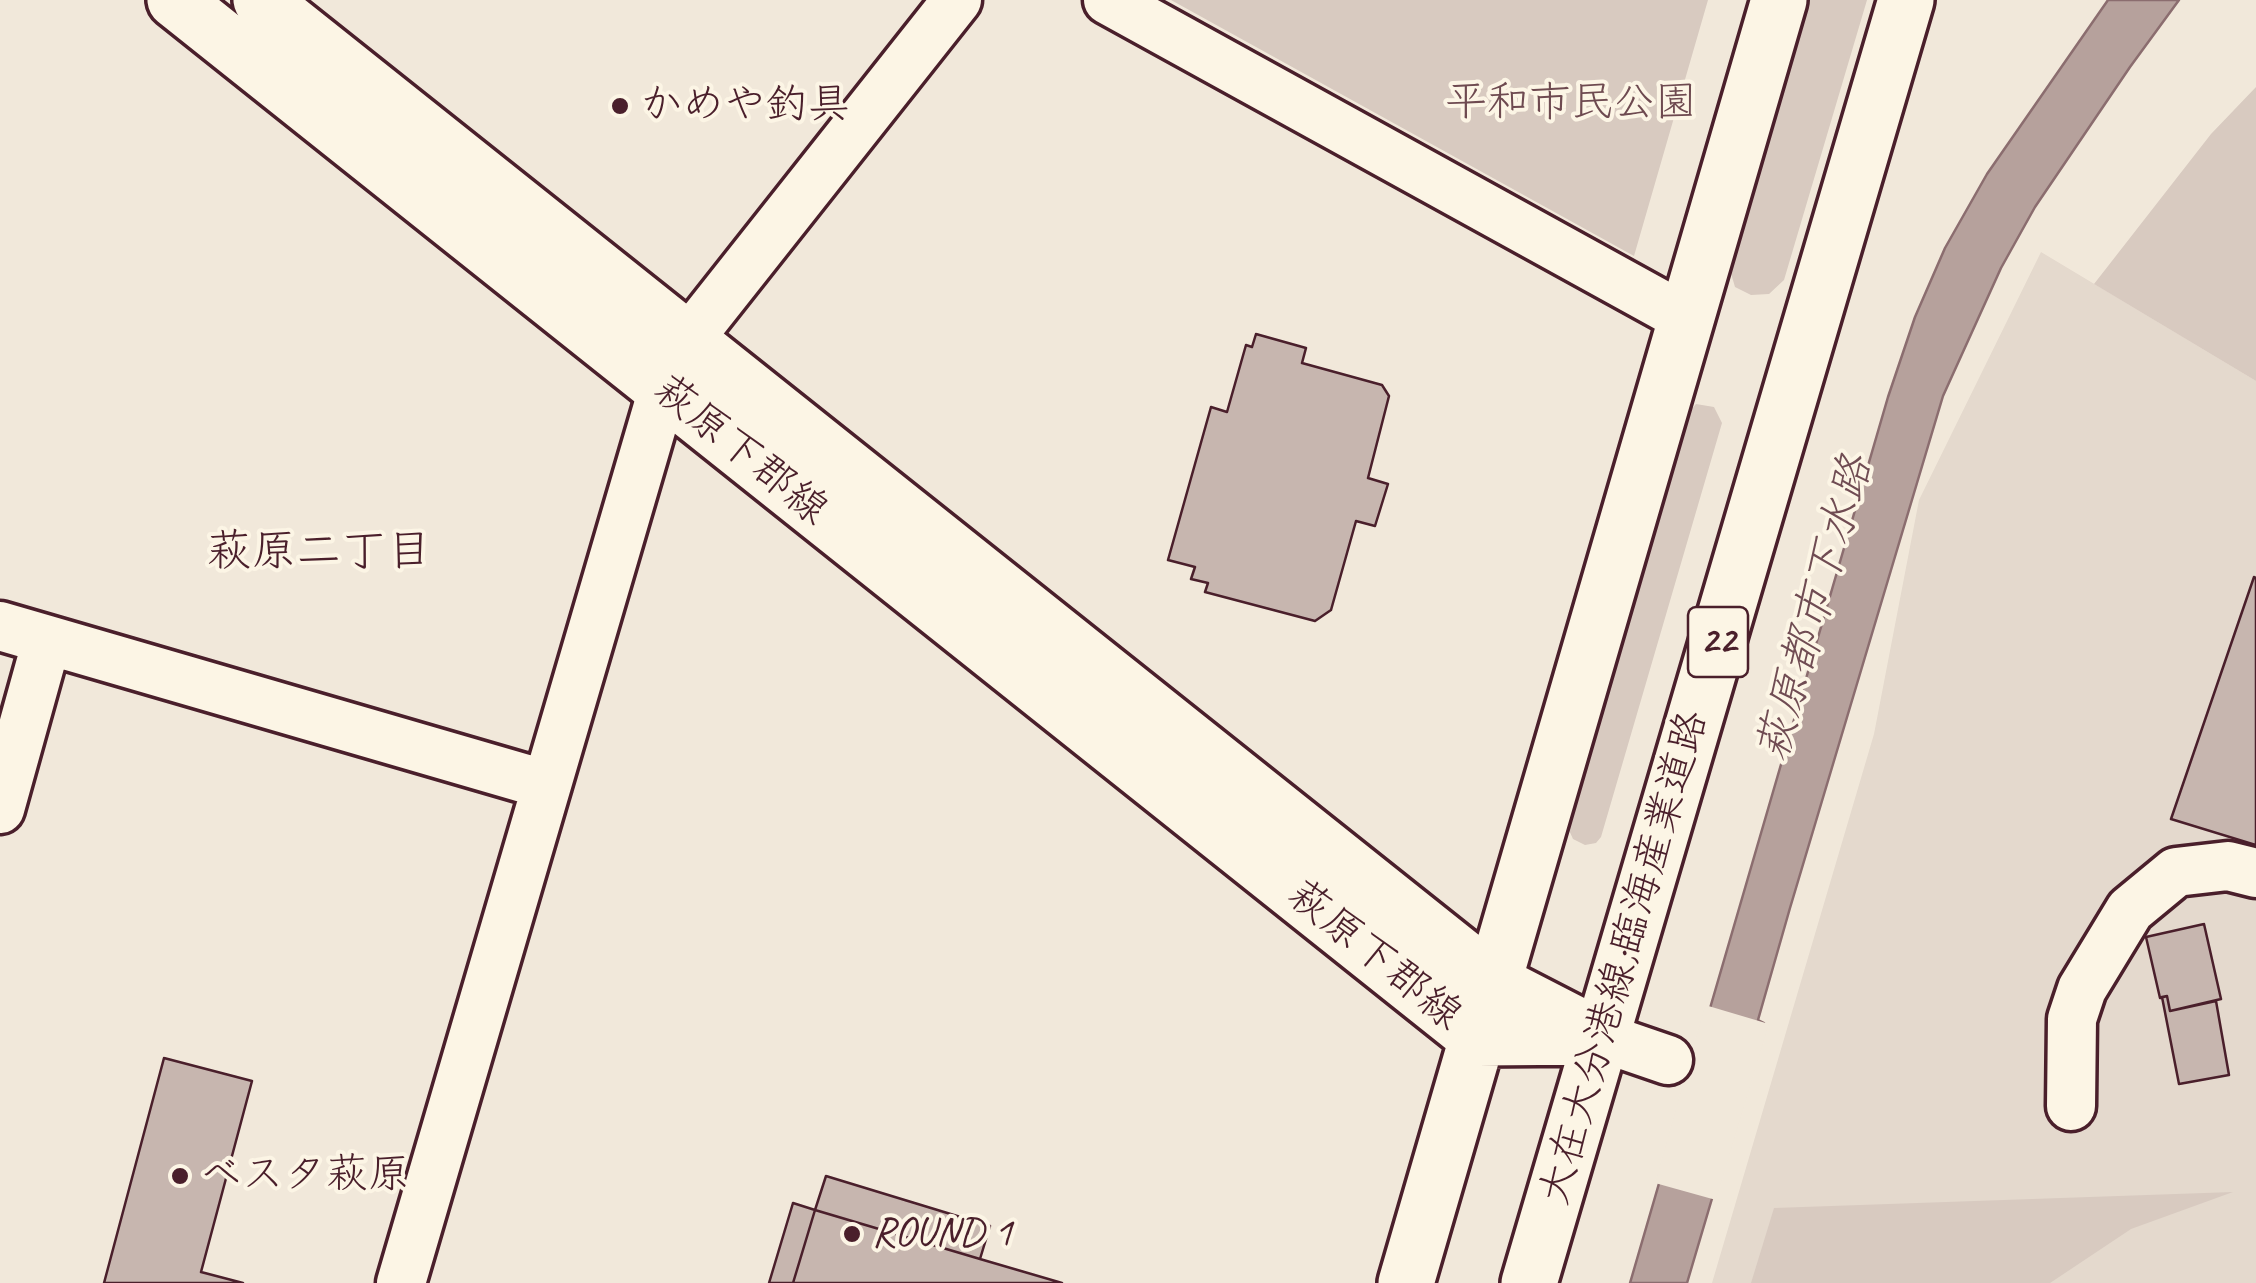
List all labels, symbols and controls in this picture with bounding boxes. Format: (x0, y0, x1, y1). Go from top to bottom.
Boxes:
park label: 平和市民公園 (1445, 79, 1697, 129)
place label: かめや釣具 (640, 81, 850, 131)
marker: かめや釣具 (609, 95, 631, 117)
street label: 萩原下郡線 (643, 365, 837, 537)
water label: 萩原都市下水路 (1747, 450, 1885, 768)
district label: 萩原二丁目 (207, 526, 431, 580)
road number: 22 (1688, 607, 1748, 677)
street label: 大在大分港線;臨海産業道路 (1530, 705, 1720, 1211)
street label: 萩原下郡線 (1277, 870, 1471, 1042)
place label: ベスタ萩原 (200, 1151, 410, 1201)
marker: ベスタ萩原 (169, 1165, 191, 1187)
place label: ROUND 1 (872, 1209, 1012, 1259)
marker: ROUND 1 (841, 1223, 863, 1245)

